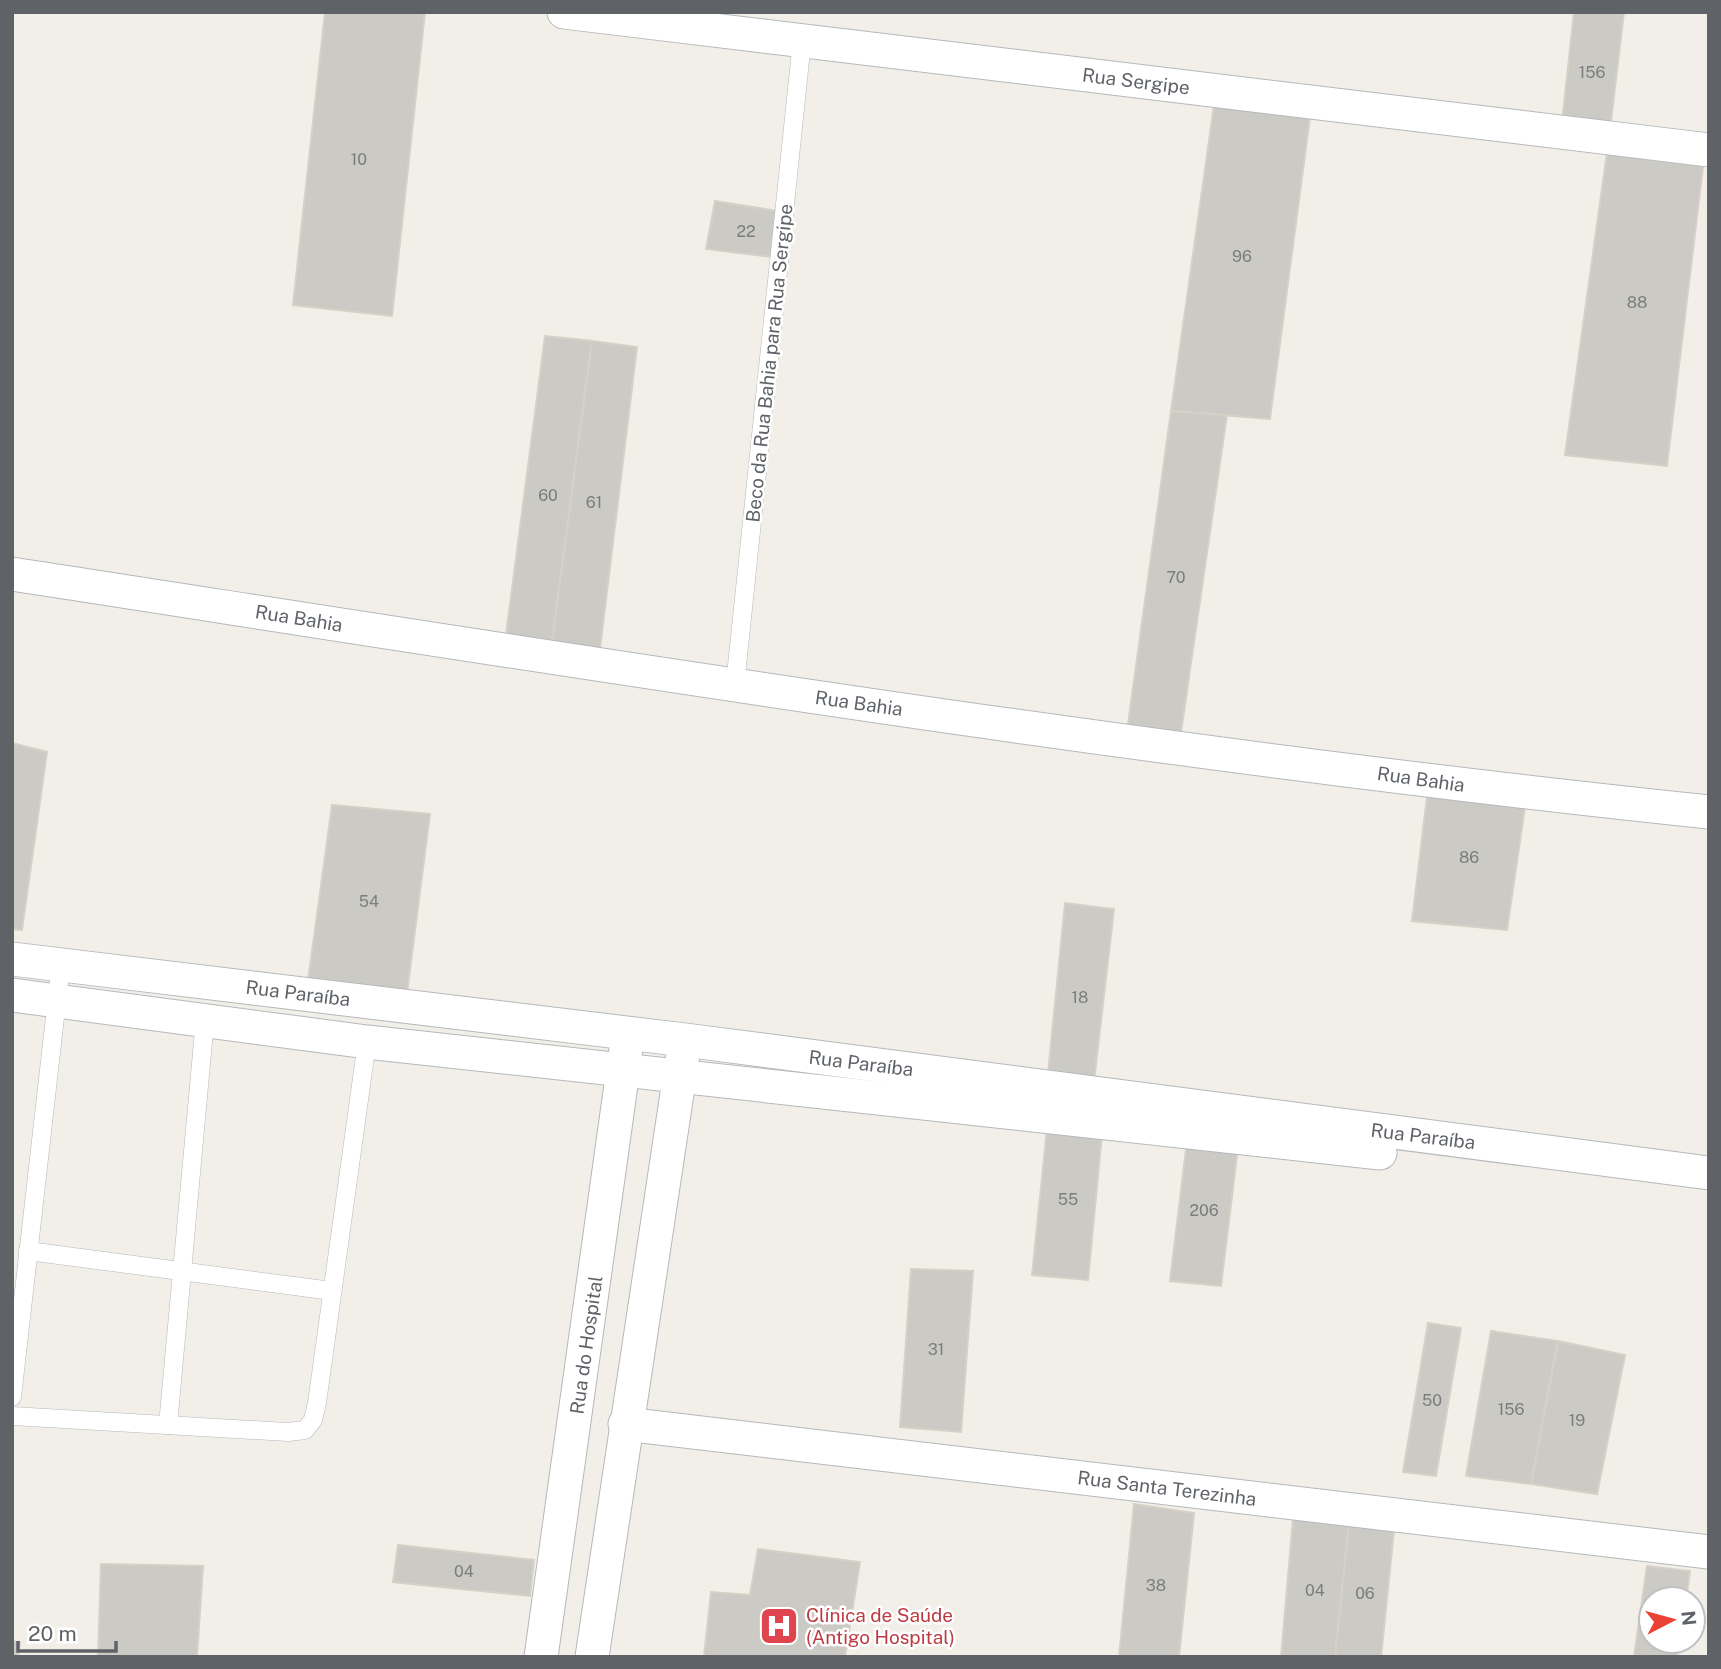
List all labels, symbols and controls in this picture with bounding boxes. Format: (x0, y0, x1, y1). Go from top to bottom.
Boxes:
street label: Rua Sergipe (1081, 63, 1191, 99)
house number: 156 (1579, 63, 1605, 82)
house number: 10 (351, 150, 367, 169)
street label: Beco da Rua Bahia para Rua Sergipe (741, 203, 797, 523)
house number: 22 (736, 222, 756, 241)
house number: 96 (1232, 247, 1252, 266)
house number: 88 (1627, 293, 1647, 312)
house number: 60 (538, 486, 558, 505)
house number: 61 (586, 493, 602, 512)
house number: 70 (1166, 568, 1186, 587)
street label: Rua Bahia (254, 600, 344, 636)
street label: Rua Bahia (814, 686, 904, 720)
street label: Rua Bahia (1376, 762, 1466, 796)
house number: 86 (1459, 848, 1479, 867)
house number: 54 (359, 892, 379, 911)
street label: Rua Paraíba (244, 976, 352, 1010)
house number: 18 (1072, 988, 1088, 1007)
street label: Rua Paraíba (807, 1046, 915, 1080)
street label: Rua Paraíba (1369, 1119, 1477, 1153)
house number: 55 (1058, 1190, 1078, 1209)
house number: 206 (1189, 1201, 1219, 1220)
street label: Rua do Hospital (565, 1274, 607, 1416)
house number: 31 (928, 1340, 944, 1359)
house number: 50 (1422, 1391, 1442, 1410)
house number: 156 (1498, 1400, 1524, 1419)
house number: 19 (1569, 1411, 1585, 1430)
street label: Rua Santa Terezinha (1076, 1466, 1258, 1510)
house number: 04 (454, 1562, 474, 1581)
house number: 38 (1146, 1576, 1166, 1595)
house number: 04 (1305, 1581, 1325, 1600)
house number: 06 (1355, 1584, 1375, 1603)
north arrow (1637, 1585, 1707, 1655)
place label: Clínica de Saúde (Antigo Hospital) (806, 1604, 955, 1648)
hospital icon: Clínica de Saúde (Antigo Hospital) (758, 1605, 800, 1647)
scale bar (18, 1610, 116, 1654)
text: N (1677, 1610, 1701, 1627)
text: 20 m (28, 1621, 77, 1646)

